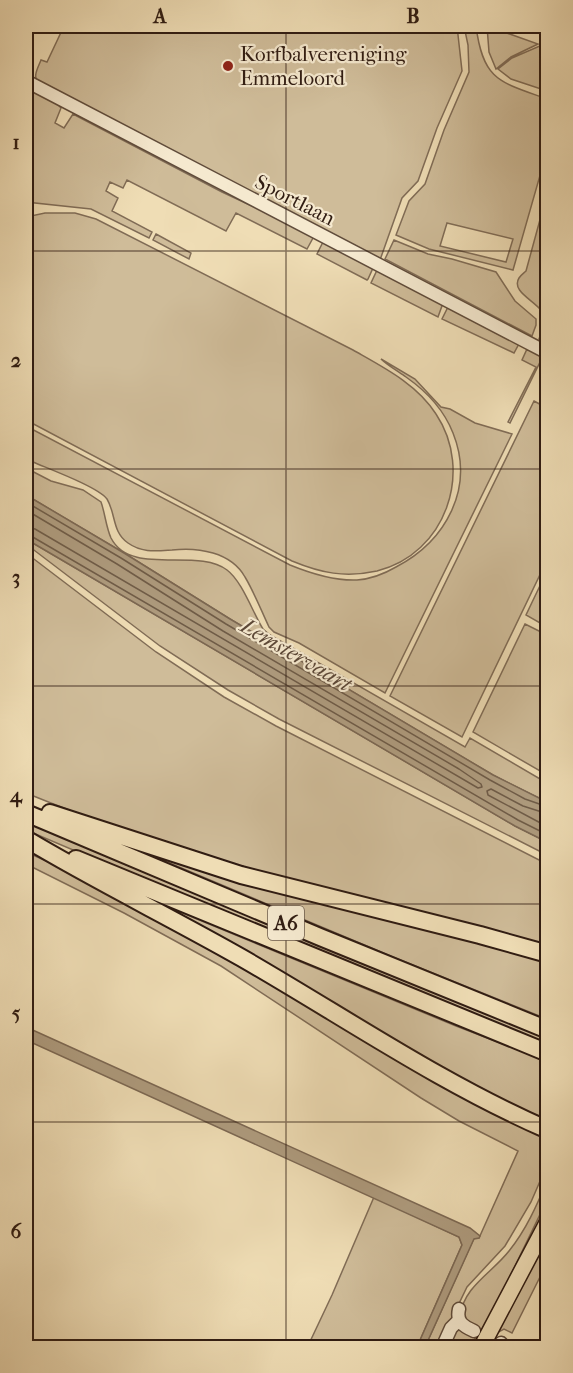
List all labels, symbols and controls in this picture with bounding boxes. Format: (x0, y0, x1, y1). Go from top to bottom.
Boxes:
text: A (152, 5, 168, 28)
text: B (406, 5, 420, 28)
place label: Korfbalvereniging Emmeloord (240, 42, 407, 90)
marker: Korfbalvereniging Emmeloord (221, 59, 235, 73)
text: 1 (12, 131, 20, 154)
street label: Sportlaan (251, 170, 339, 230)
text: 2 (11, 349, 21, 372)
text: 3 (12, 566, 20, 589)
water label: Lemstervaart (234, 612, 357, 698)
text: 4 (9, 784, 23, 808)
road number: A6 (268, 906, 304, 940)
text: 5 (12, 1002, 21, 1025)
text: 6 (11, 1220, 23, 1243)

